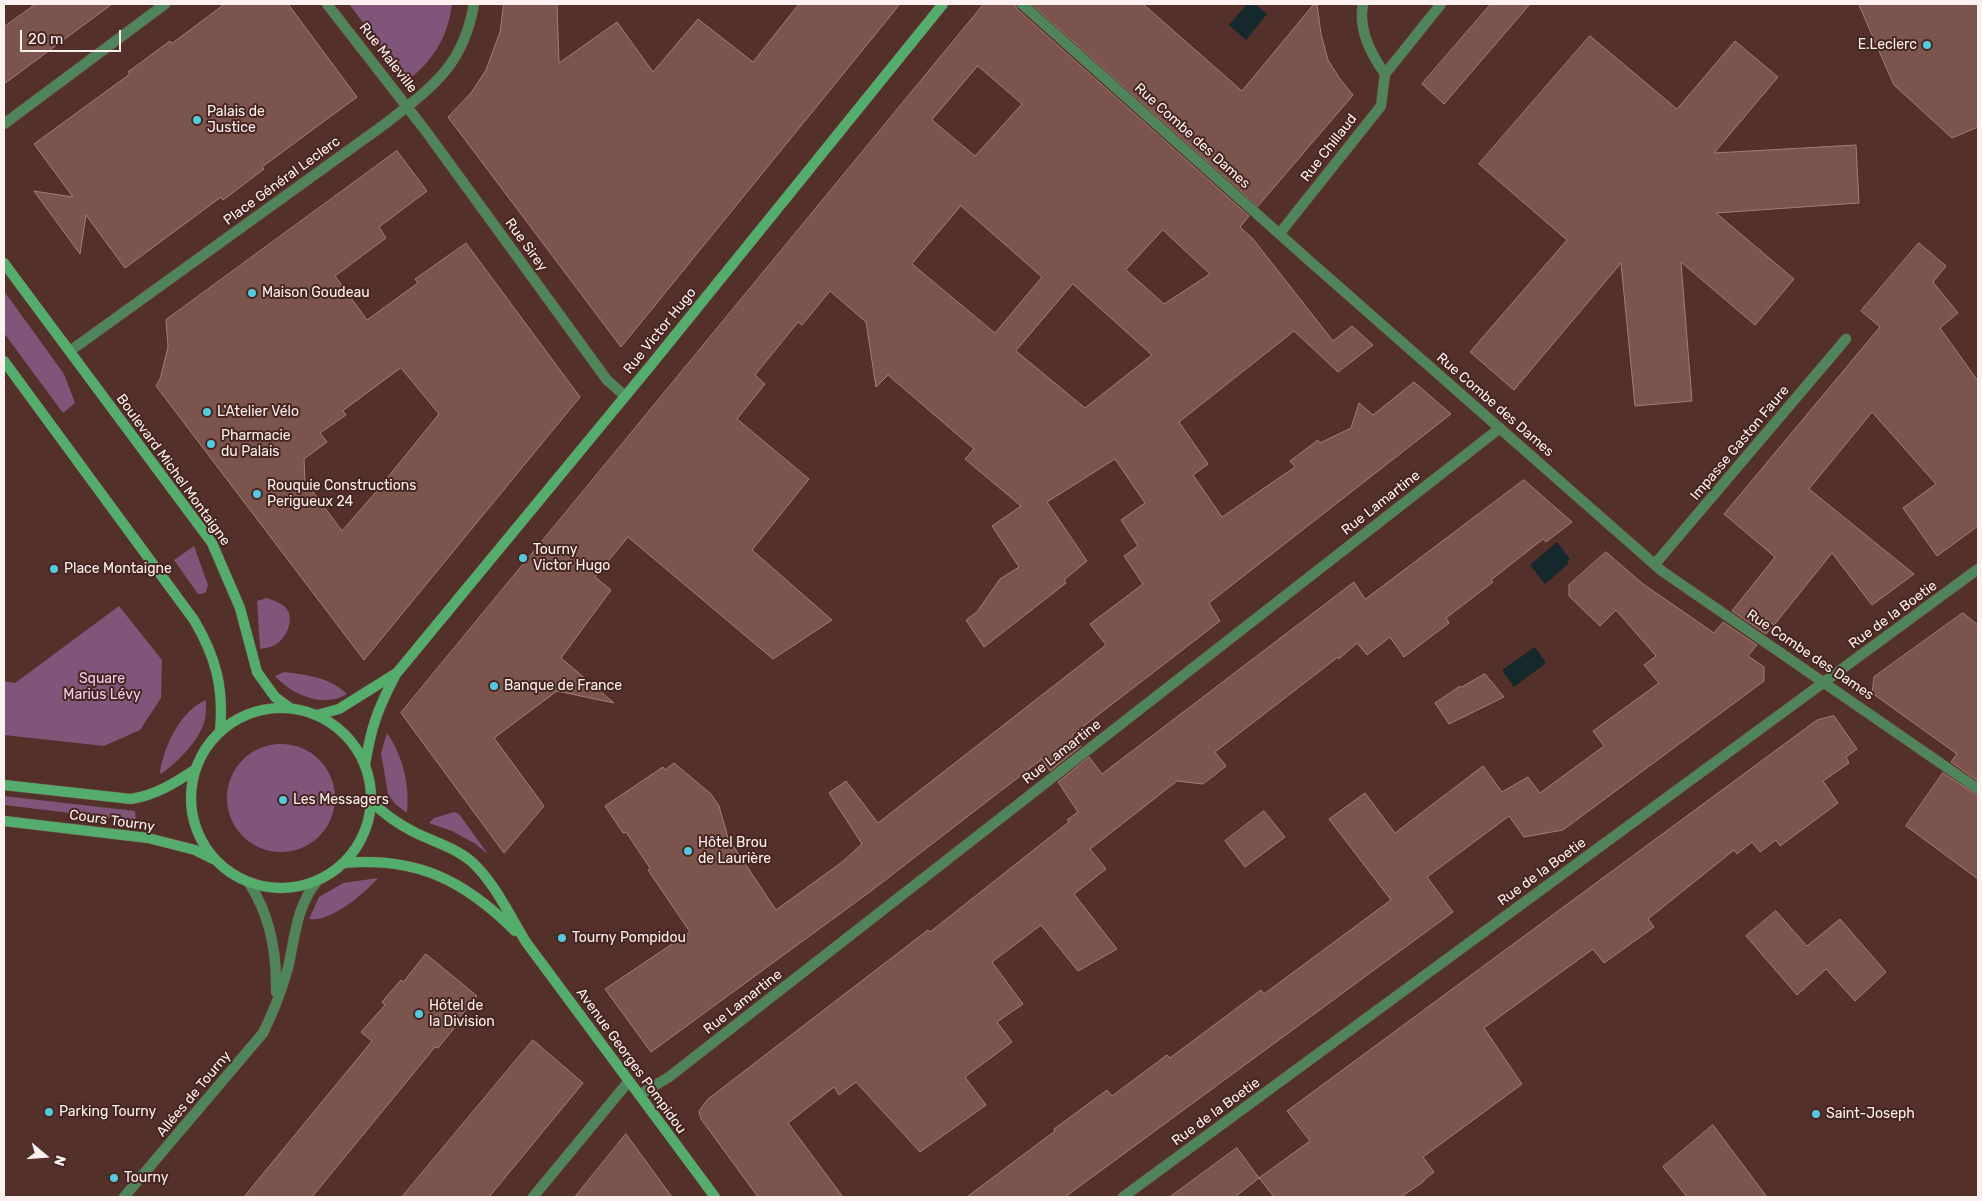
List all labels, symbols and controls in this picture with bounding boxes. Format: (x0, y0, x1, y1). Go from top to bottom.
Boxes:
scale bar (22, 20, 124, 52)
street label: Rue Maleville (355, 20, 421, 96)
text: 20 m (28, 30, 63, 48)
place label: E.Leclerc (1858, 37, 1917, 53)
marker: E.Leclerc (1921, 39, 1933, 51)
street label: Rue Combe des Dames (1131, 80, 1253, 192)
place label: Palais de Justice (207, 104, 265, 136)
street label: Rue Chillaud (1297, 111, 1361, 185)
marker: Palais de Justice (191, 114, 203, 126)
street label: Place Général Leclerc (220, 133, 344, 229)
street label: Rue Sirey (501, 215, 551, 275)
street label: Rue Victor Hugo (620, 284, 700, 378)
place label: Maison Goudeau (262, 285, 370, 301)
marker: Maison Goudeau (246, 287, 258, 299)
street label: Rue Combe des Dames (1433, 350, 1557, 460)
street label: Impasse Gaston Faure (1687, 382, 1793, 504)
street label: Boulevard Michel Montaigne (112, 391, 234, 549)
place label: L'Atelier Vélo (217, 404, 299, 420)
marker: L'Atelier Vélo (201, 406, 213, 418)
place label: Pharmacie du Palais (221, 428, 291, 461)
marker: Pharmacie du Palais (205, 438, 217, 450)
street label: Rue Lamartine (1338, 467, 1424, 539)
place label: Rouquie Constructions Perigueux 24 (267, 478, 416, 511)
marker: Rouquie Constructions Perigueux 24 (251, 488, 263, 500)
place label: Tourny Victor Hugo (533, 542, 610, 574)
marker: Tourny Victor Hugo (517, 552, 529, 564)
place label: Place Montaigne (64, 561, 172, 577)
marker: Place Montaigne (48, 563, 60, 575)
street label: Rue de la Boetie (1846, 577, 1940, 653)
street label: Rue Combe des Dames (1743, 606, 1877, 704)
park label: Square Marius Lévy (63, 671, 141, 704)
place label: Banque de France (504, 678, 622, 694)
marker: Banque de France (488, 680, 500, 692)
street label: Rue Lamartine (1019, 716, 1105, 788)
place label: Les Messagers (293, 792, 389, 808)
marker: Les Messagers (277, 794, 289, 806)
street label: Cours Tourny (68, 807, 156, 835)
street label: Rue de la Boetie (1495, 834, 1589, 910)
place label: Hôtel Brou de Laurière (698, 835, 771, 868)
marker: Hôtel Brou de Laurière (682, 845, 694, 857)
place label: Tourny Pompidou (572, 930, 686, 946)
marker: Tourny Pompidou (556, 932, 568, 944)
street label: Rue Lamartine (700, 966, 786, 1038)
street label: Avenue Georges Pompidou (573, 985, 689, 1137)
place label: Hôtel de la Division (429, 998, 495, 1030)
marker: Hôtel de la Division (413, 1008, 425, 1020)
street label: Allées de Tourny (153, 1048, 235, 1140)
street label: Rue de la Boetie (1169, 1074, 1263, 1150)
place label: Parking Tourny (59, 1104, 156, 1120)
marker: Parking Tourny (43, 1106, 55, 1118)
place label: Saint-Joseph (1826, 1106, 1915, 1122)
marker: Saint-Joseph (1810, 1108, 1822, 1120)
north arrow (20, 1131, 70, 1181)
text: N (50, 1153, 69, 1168)
place label: Tourny (124, 1170, 169, 1186)
marker: Tourny (108, 1172, 120, 1184)

